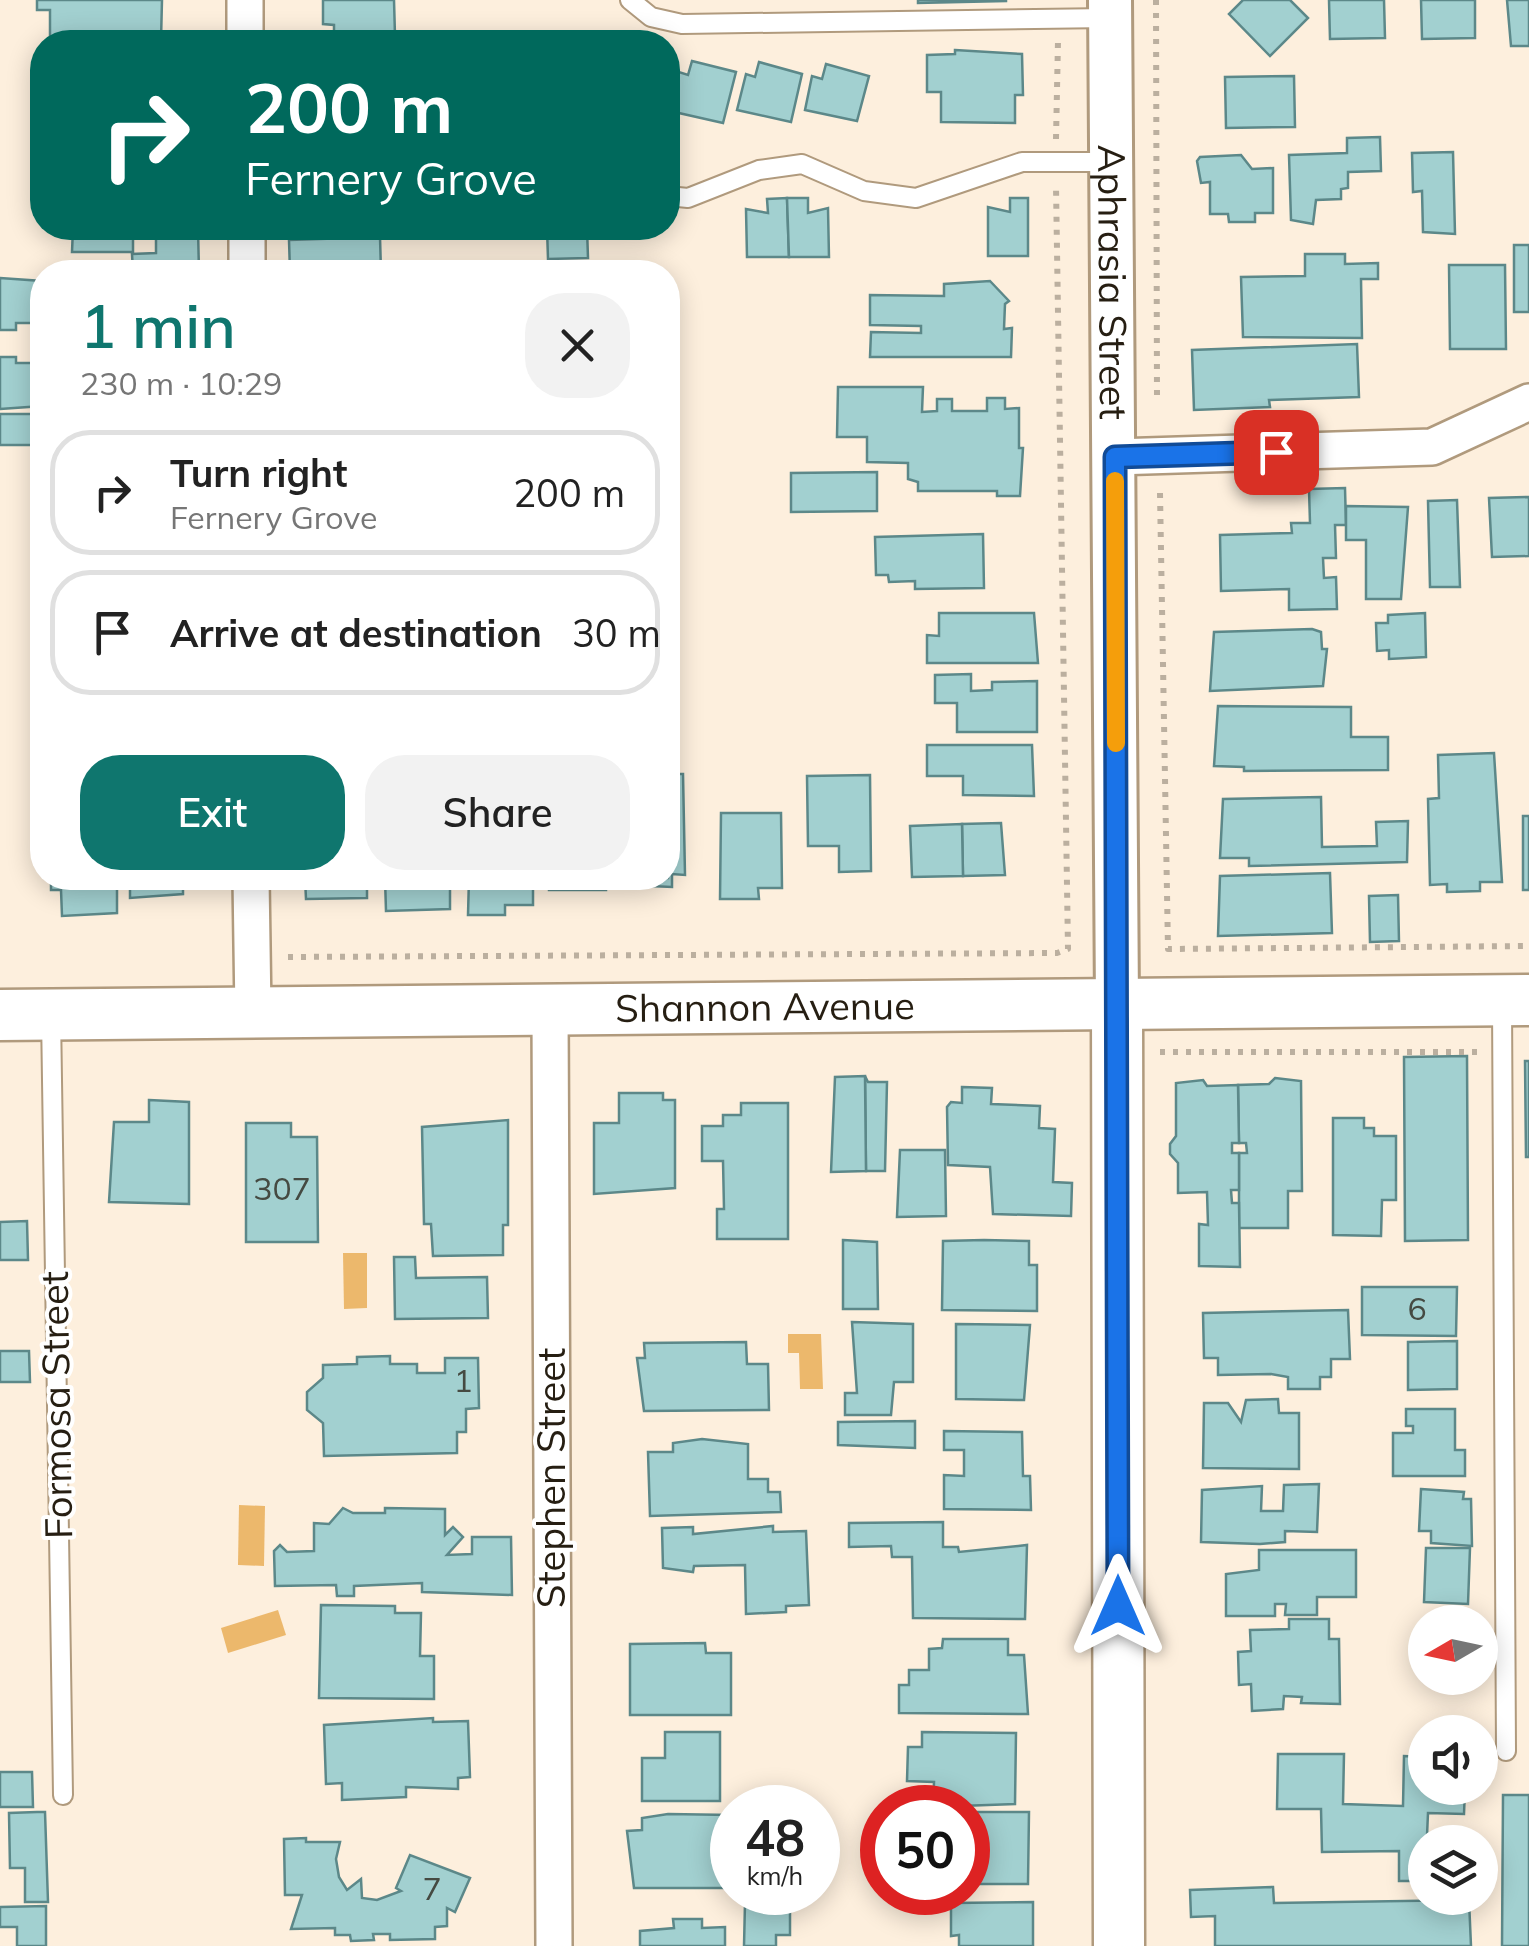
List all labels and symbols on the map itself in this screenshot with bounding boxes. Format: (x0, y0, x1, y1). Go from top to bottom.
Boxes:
street label: Aphrasia Street (1088, 144, 1138, 420)
pin (1234, 410, 1319, 495)
street label: Shannon Avenue (615, 981, 915, 1032)
house number: 307 (253, 1168, 311, 1208)
street label: Formosa Street (30, 1271, 82, 1539)
house number: 6 (1407, 1288, 1427, 1328)
street label: Stephen Street (527, 1348, 575, 1608)
house number: 1 (453, 1360, 473, 1400)
position arrow (1066, 1554, 1170, 1658)
north arrow (1408, 1605, 1498, 1695)
speed limit sign: 50 (860, 1785, 990, 1915)
house number: 7 (422, 1868, 442, 1908)

